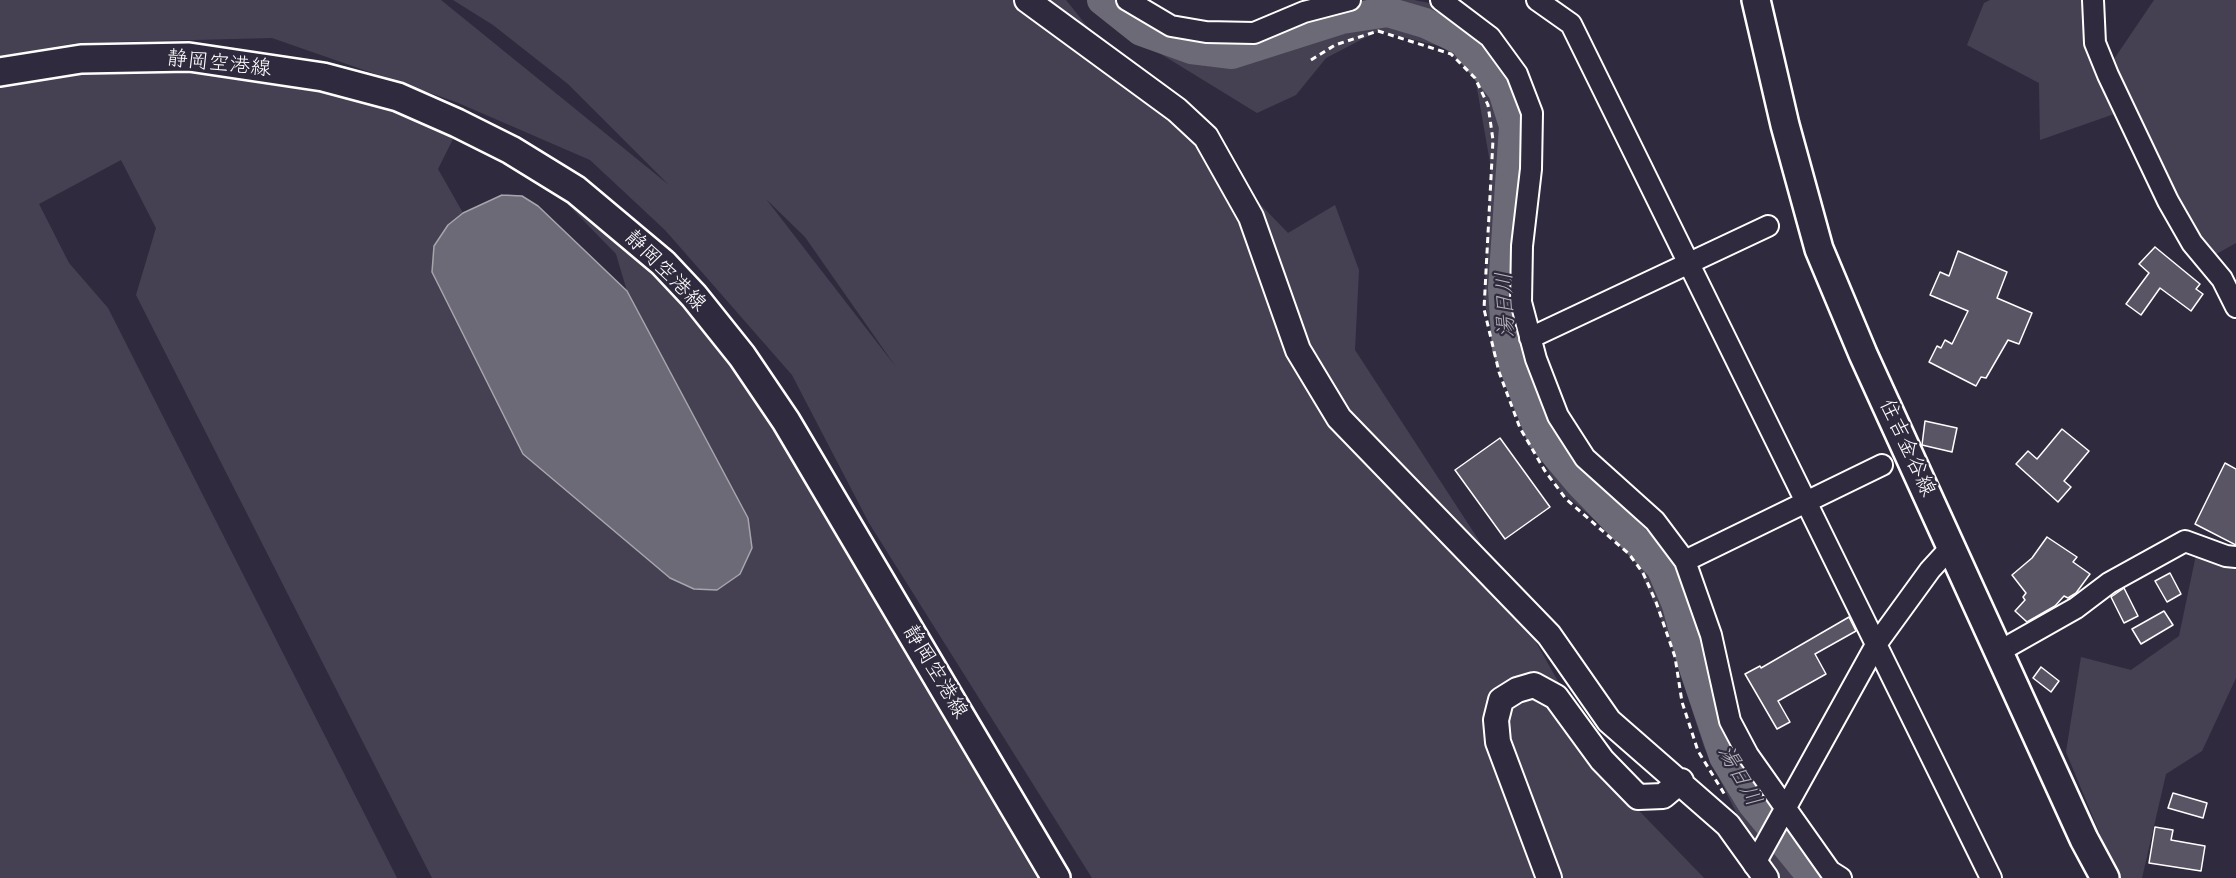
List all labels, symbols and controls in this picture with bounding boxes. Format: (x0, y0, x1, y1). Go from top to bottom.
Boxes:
street label: 静岡空港線 (165, 46, 273, 82)
street label: 静岡空港線 (619, 225, 711, 317)
water label: 湯日川 (1492, 272, 1520, 338)
street label: 住吉金谷線 (1873, 395, 1941, 501)
street label: 静岡空港線 (897, 621, 973, 723)
water label: 湯日川 (1711, 741, 1767, 811)

